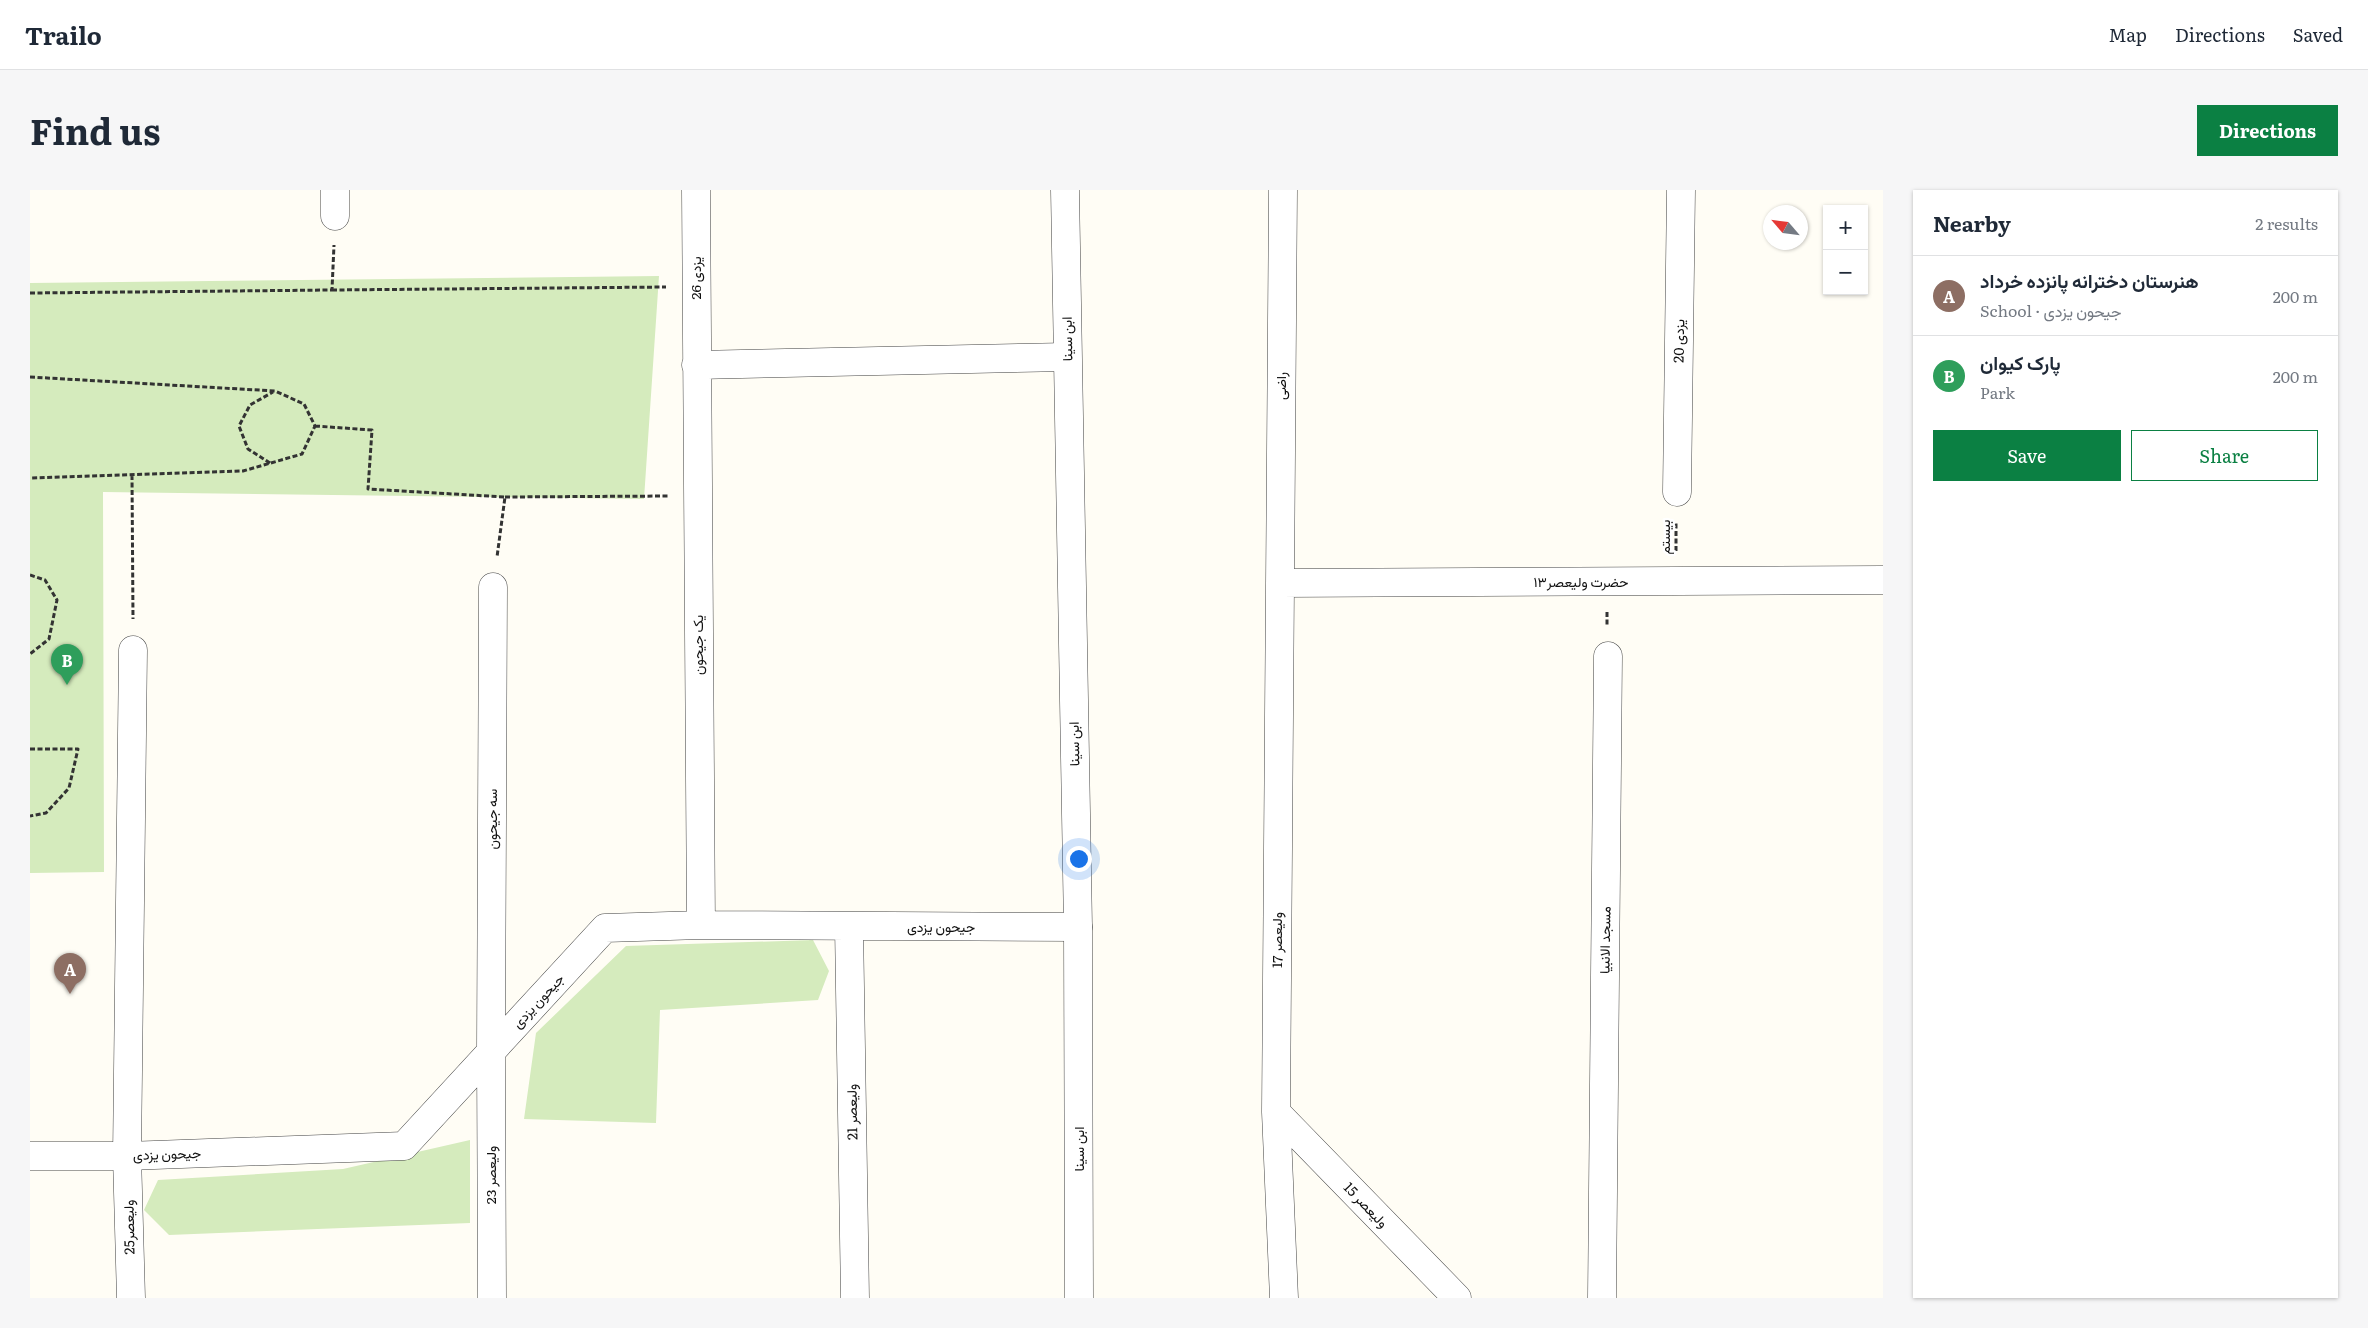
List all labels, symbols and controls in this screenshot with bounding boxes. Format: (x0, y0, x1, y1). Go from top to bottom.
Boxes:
text: Trailo (25, 17, 102, 52)
text: Map (2109, 21, 2147, 48)
text: Directions (2175, 21, 2265, 48)
text: Saved (2293, 21, 2343, 48)
text: Find us (30, 104, 160, 156)
button: Directions (2197, 105, 2338, 156)
north arrow (1763, 205, 1808, 250)
map controls (1823, 205, 1868, 295)
button: + (1823, 205, 1868, 250)
text: Nearby (1933, 207, 2011, 238)
text: 2 results (2255, 211, 2318, 235)
button: − (1823, 250, 1868, 295)
street label: یزدی 26 (685, 256, 705, 300)
text: هنرستان دخترانه پانزده خرداد (1980, 266, 2199, 294)
text: A (1943, 284, 1955, 308)
text: 200 m (2273, 284, 2318, 308)
text: School · جیحون یزدی (1980, 298, 2122, 322)
street label: ابن سینا (1056, 316, 1076, 362)
street label: یزدی 20 (1668, 319, 1688, 363)
text: پارک کیوان (1980, 348, 2061, 376)
text: B (1943, 364, 1955, 388)
text: 200 m (2273, 364, 2318, 388)
street label: راضی (1270, 372, 1290, 400)
text: Park (1980, 380, 2015, 404)
button: Save (1933, 430, 2121, 481)
button: Share (2131, 430, 2318, 481)
street label: بیستم (1654, 520, 1674, 554)
street label: حضرت ولیعصر۱۳ (1534, 571, 1628, 591)
street label: یک جیحون (687, 615, 707, 675)
pin: B (51, 644, 83, 685)
street label: ابن سینا (1063, 721, 1083, 767)
street label: سه جیحون (481, 789, 501, 849)
your location (1066, 846, 1092, 872)
street label: مسجد الانبیا (1593, 906, 1615, 974)
street label: ولیعصر 17 (1266, 912, 1286, 968)
street label: جیحون یزدی (907, 916, 975, 936)
pin: A (54, 953, 86, 994)
street label: جیحون یزدی (507, 969, 568, 1032)
street label: ولیعصر 21 (841, 1084, 861, 1140)
street label: ابن سینا (1068, 1127, 1088, 1171)
street label: جیحون یزدی (133, 1142, 201, 1164)
street label: ولیعصر 23 (480, 1146, 500, 1204)
street label: ولیعصر 15 (1340, 1177, 1394, 1232)
street label: ولیعصر25 (118, 1199, 138, 1255)

